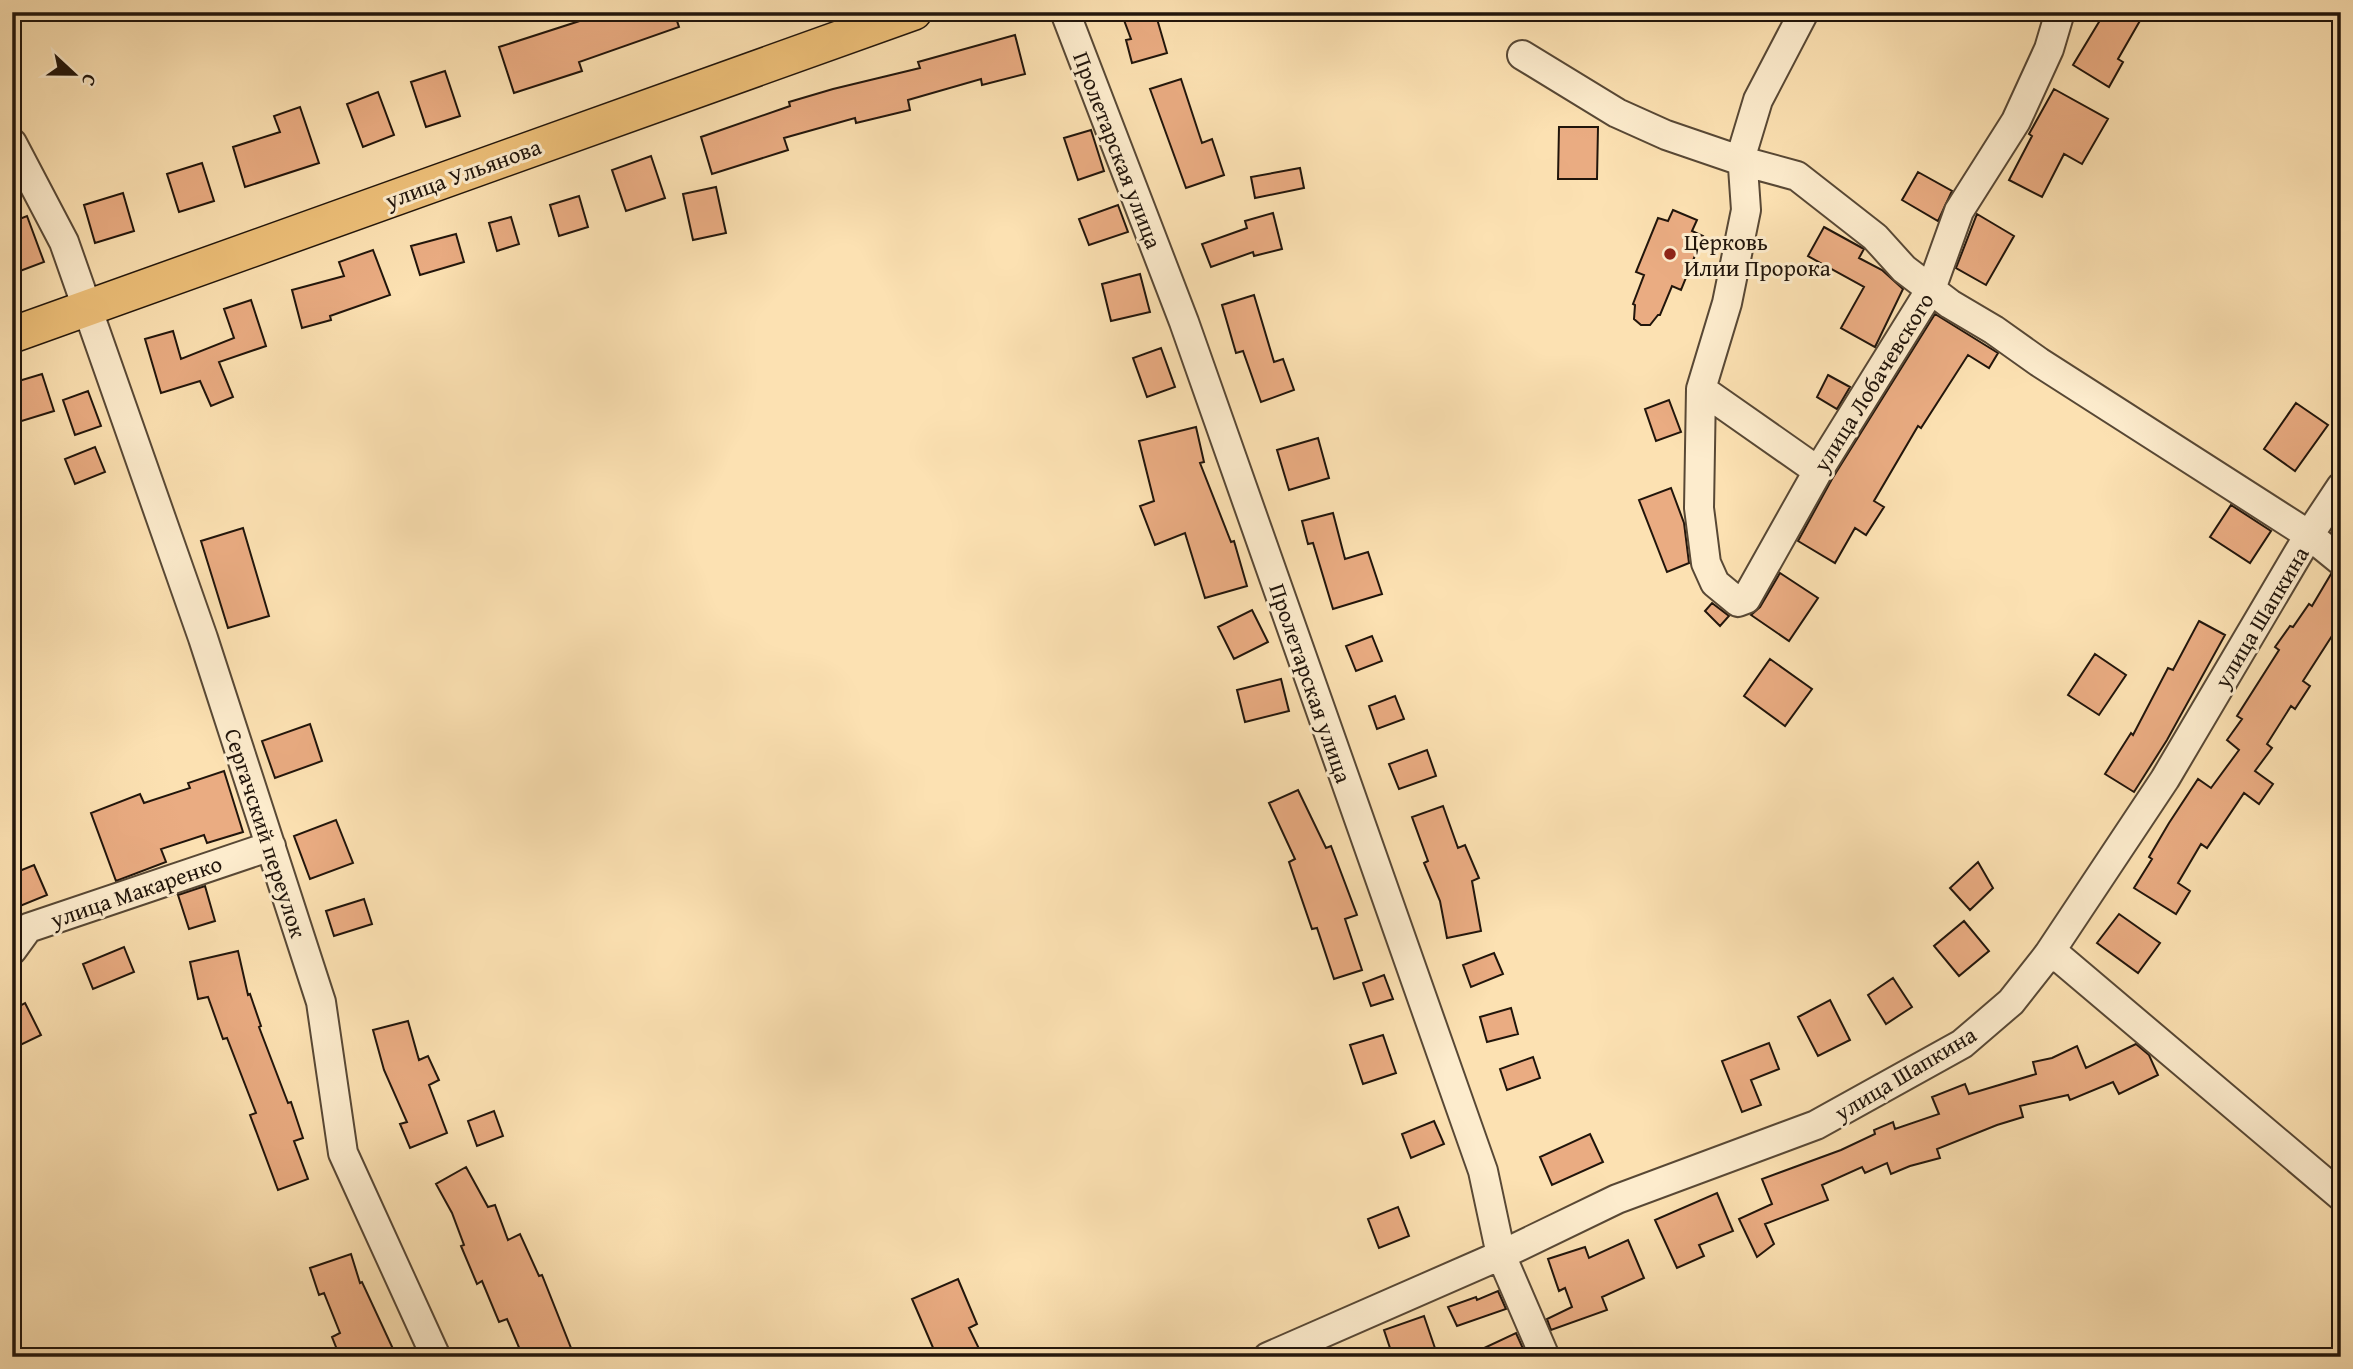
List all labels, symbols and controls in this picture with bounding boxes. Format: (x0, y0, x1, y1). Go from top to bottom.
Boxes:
north arrow (38, 38, 108, 108)
street label: Пролетарская улица (1065, 47, 1171, 253)
text: С (75, 70, 105, 91)
street label: улица Ульянова (380, 130, 546, 217)
place label: Церковь Илии Пророка (1684, 225, 1831, 284)
marker: Церковь Илии Пророка (1662, 246, 1678, 262)
street label: улица Лобачевского (1804, 286, 1942, 479)
street label: улица Шапкина (2205, 540, 2316, 695)
street label: Пролетарская улица (1261, 579, 1361, 787)
street label: Сергачский переулок (217, 724, 315, 942)
street label: улица Макаренко (45, 846, 226, 936)
street label: улица Шапкина (1827, 1018, 1982, 1129)

